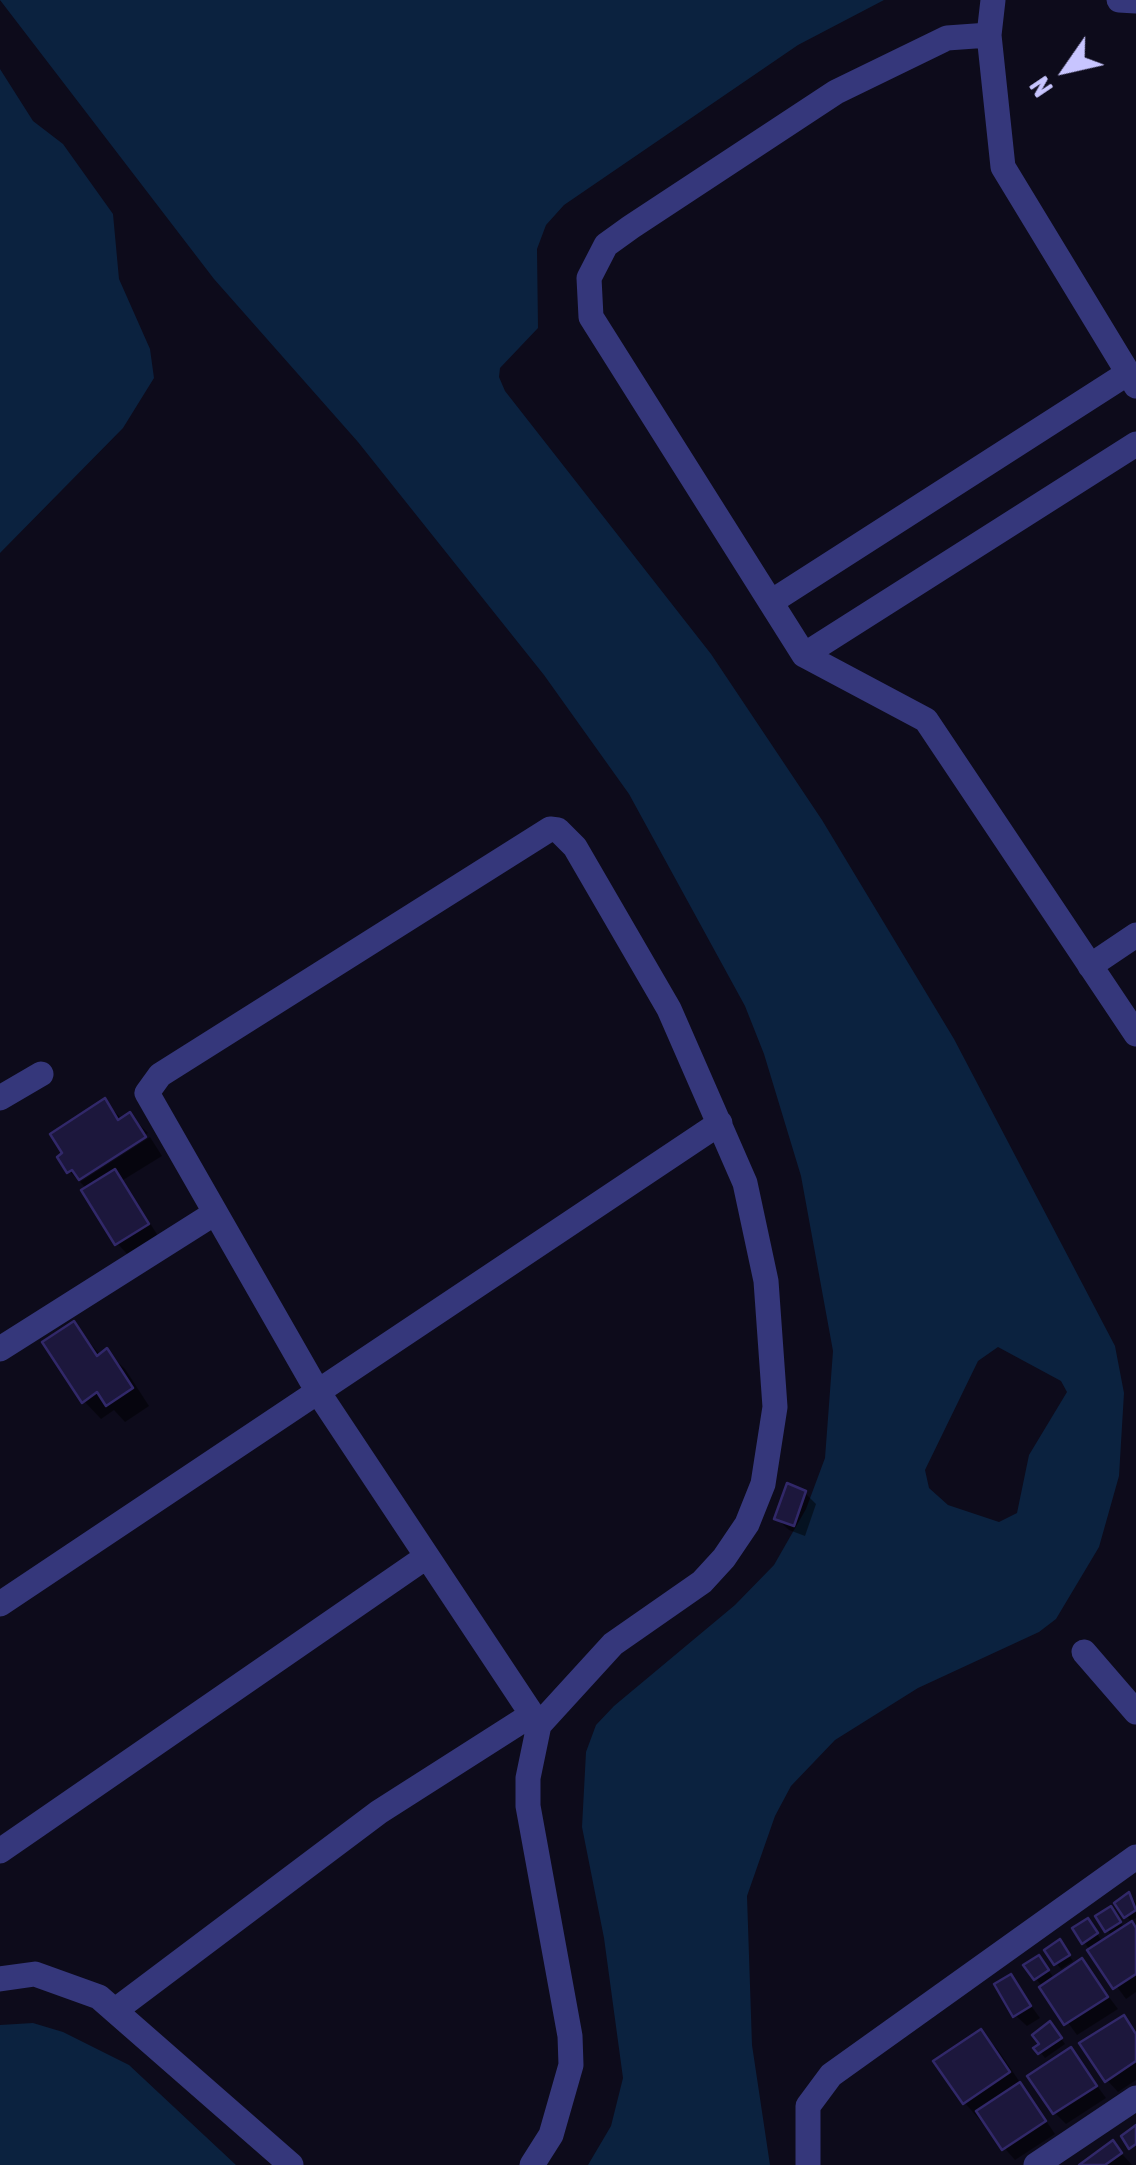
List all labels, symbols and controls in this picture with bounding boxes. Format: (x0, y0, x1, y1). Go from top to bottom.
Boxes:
north arrow (1016, 20, 1116, 120)
text: N (1023, 71, 1059, 103)

